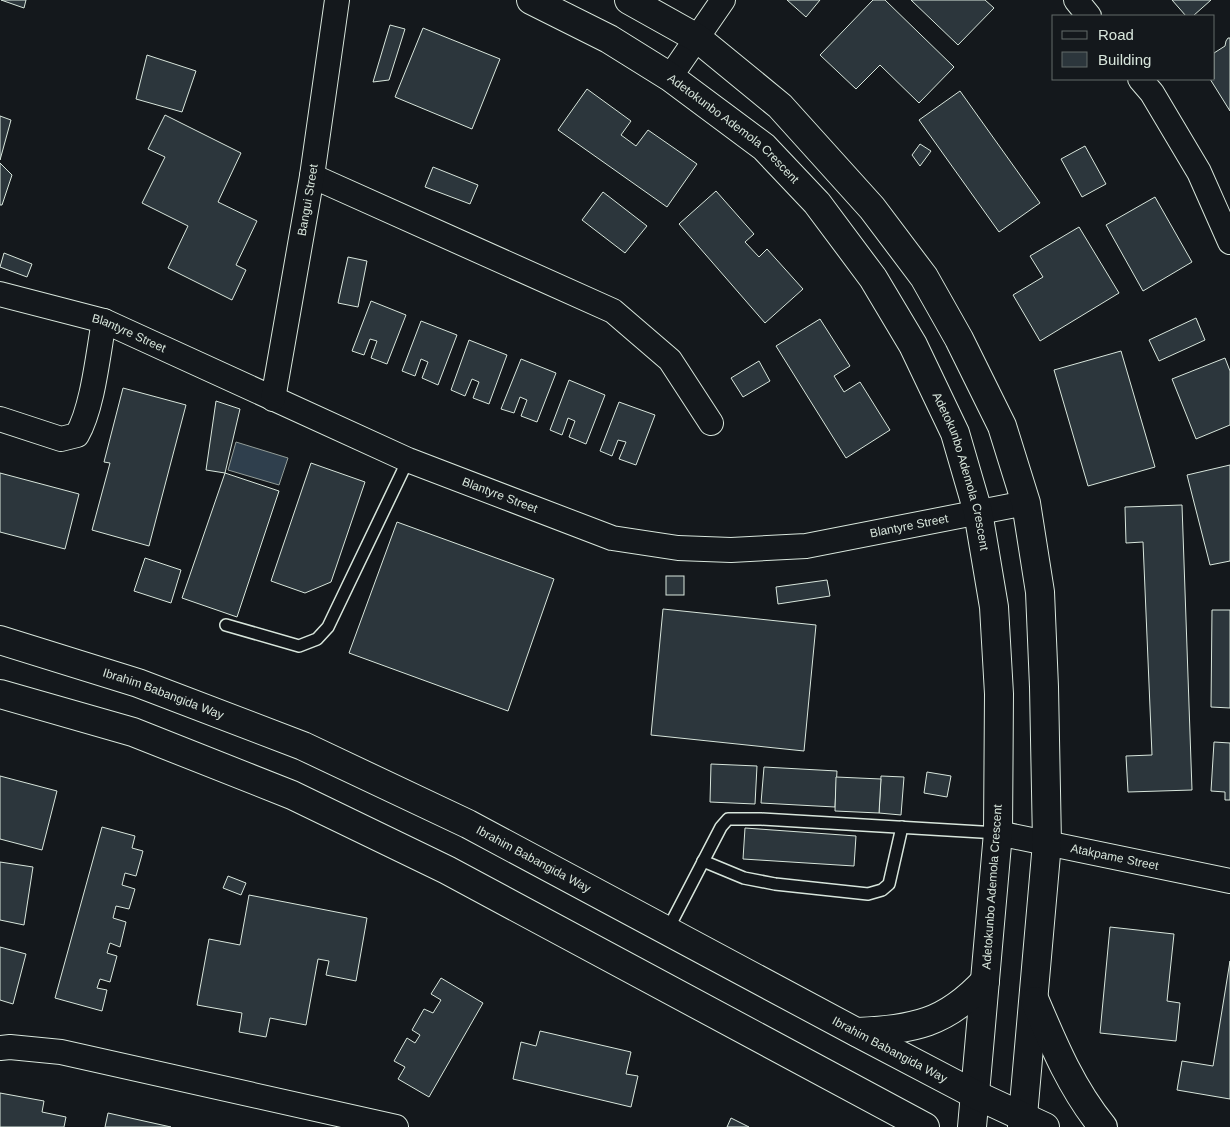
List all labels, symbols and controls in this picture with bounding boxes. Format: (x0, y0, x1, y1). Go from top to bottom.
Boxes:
legend (1052, 15, 1215, 80)
text: Road (1098, 26, 1134, 43)
text: Building (1098, 51, 1151, 68)
street label: Adetokunbo Ademola Crescent (665, 71, 802, 187)
street label: Bangui Street (295, 162, 321, 237)
street label: Blantyre Street (90, 311, 169, 356)
street label: Adetokunbo Ademola Crescent (930, 390, 991, 552)
street label: Blantyre Street (460, 474, 540, 516)
street label: Blantyre Street (869, 511, 950, 540)
street label: Ibrahim Babangida Way (101, 665, 226, 722)
street label: Adetokunbo Ademola Crescent (979, 803, 1005, 970)
street label: Ibrahim Babangida Way (474, 823, 593, 895)
street label: Atakpame Street (1069, 841, 1160, 873)
street label: Ibrahim Babangida Way (830, 1014, 950, 1086)

